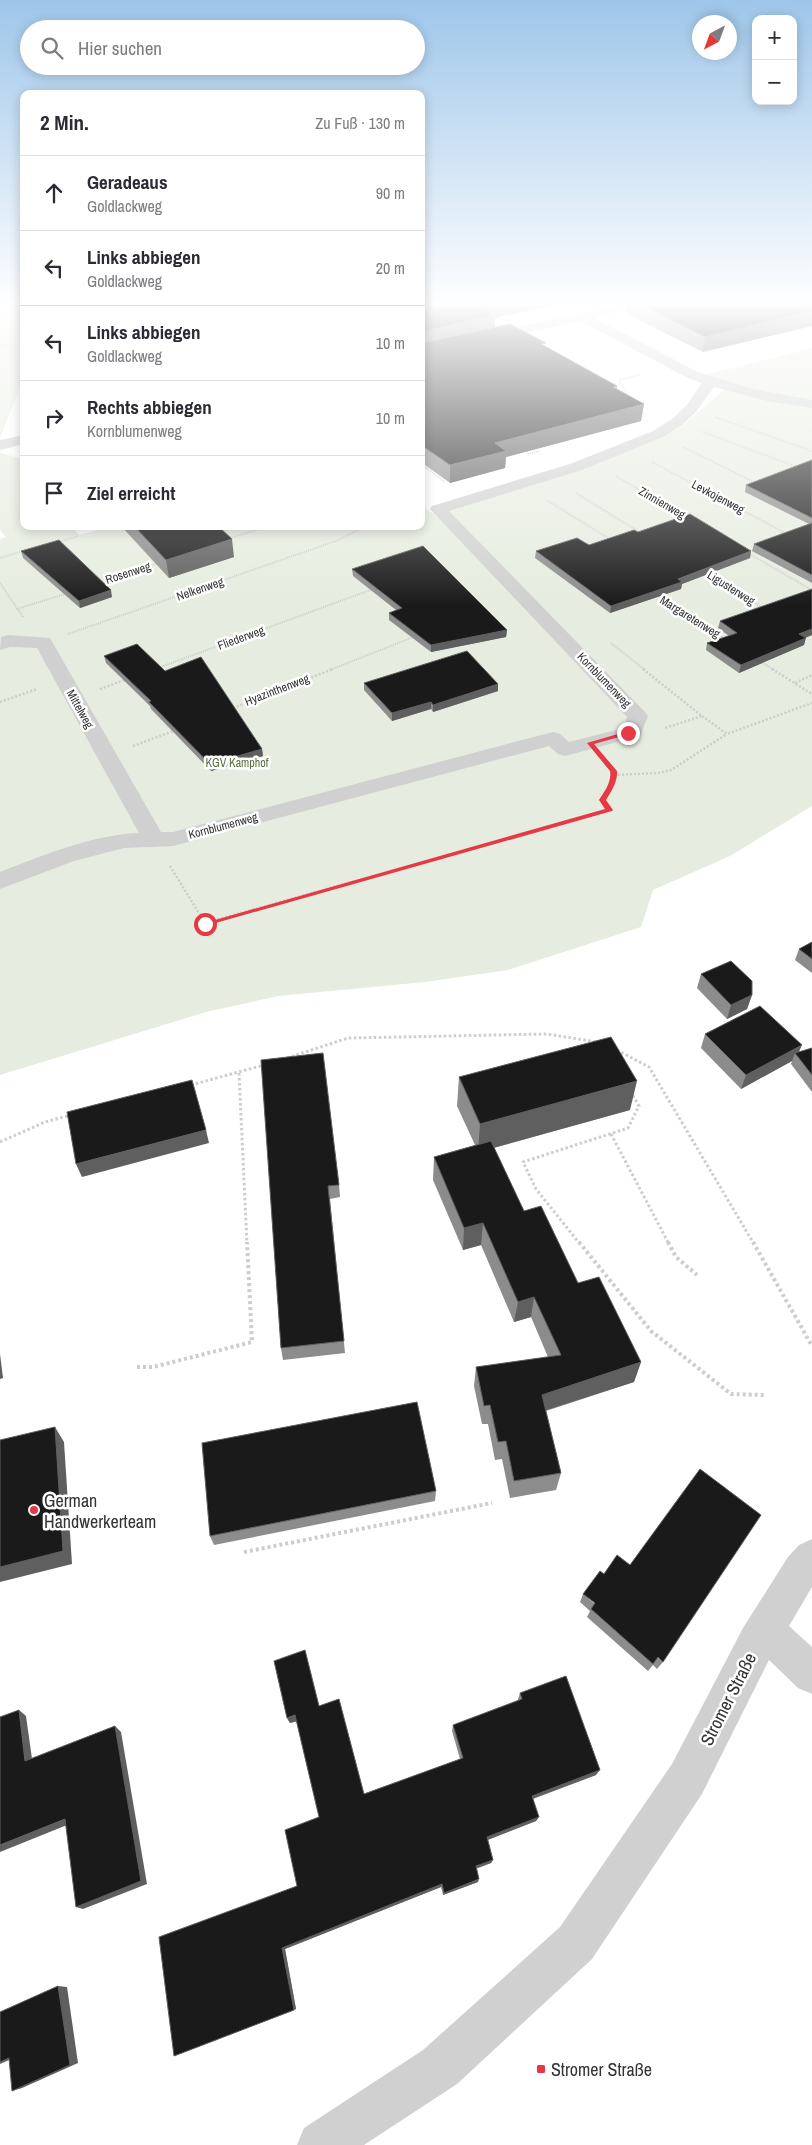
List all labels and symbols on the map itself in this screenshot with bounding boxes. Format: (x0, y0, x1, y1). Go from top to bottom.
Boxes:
north arrow (692, 15, 737, 60)
street label: Levkojenweg (689, 476, 748, 518)
street label: Zinnienweg (636, 483, 689, 523)
street label: Rosenweg (103, 558, 153, 588)
street label: Ligusterweg (704, 567, 758, 609)
street label: Nelkenweg (174, 573, 226, 604)
street label: Margaretenweg (657, 592, 724, 642)
street label: Fliederweg (215, 622, 267, 654)
street label: Kornblumenweg (574, 649, 635, 712)
street label: Hyazinthenweg (242, 670, 312, 710)
street label: Mittelweg (63, 687, 97, 732)
route end (617, 722, 640, 745)
park label: KGV Kamphof (206, 755, 269, 771)
street label: Kornblumenweg (187, 809, 260, 843)
route start (194, 913, 217, 936)
place label: German Handwerkerteam (44, 1488, 156, 1534)
marker: German Handwerkerteam (28, 1504, 40, 1516)
street label: Stromer Straße (694, 1648, 762, 1750)
place label: Stromer Straße (551, 2057, 652, 2082)
marker: Stromer Straße (535, 2063, 547, 2075)

